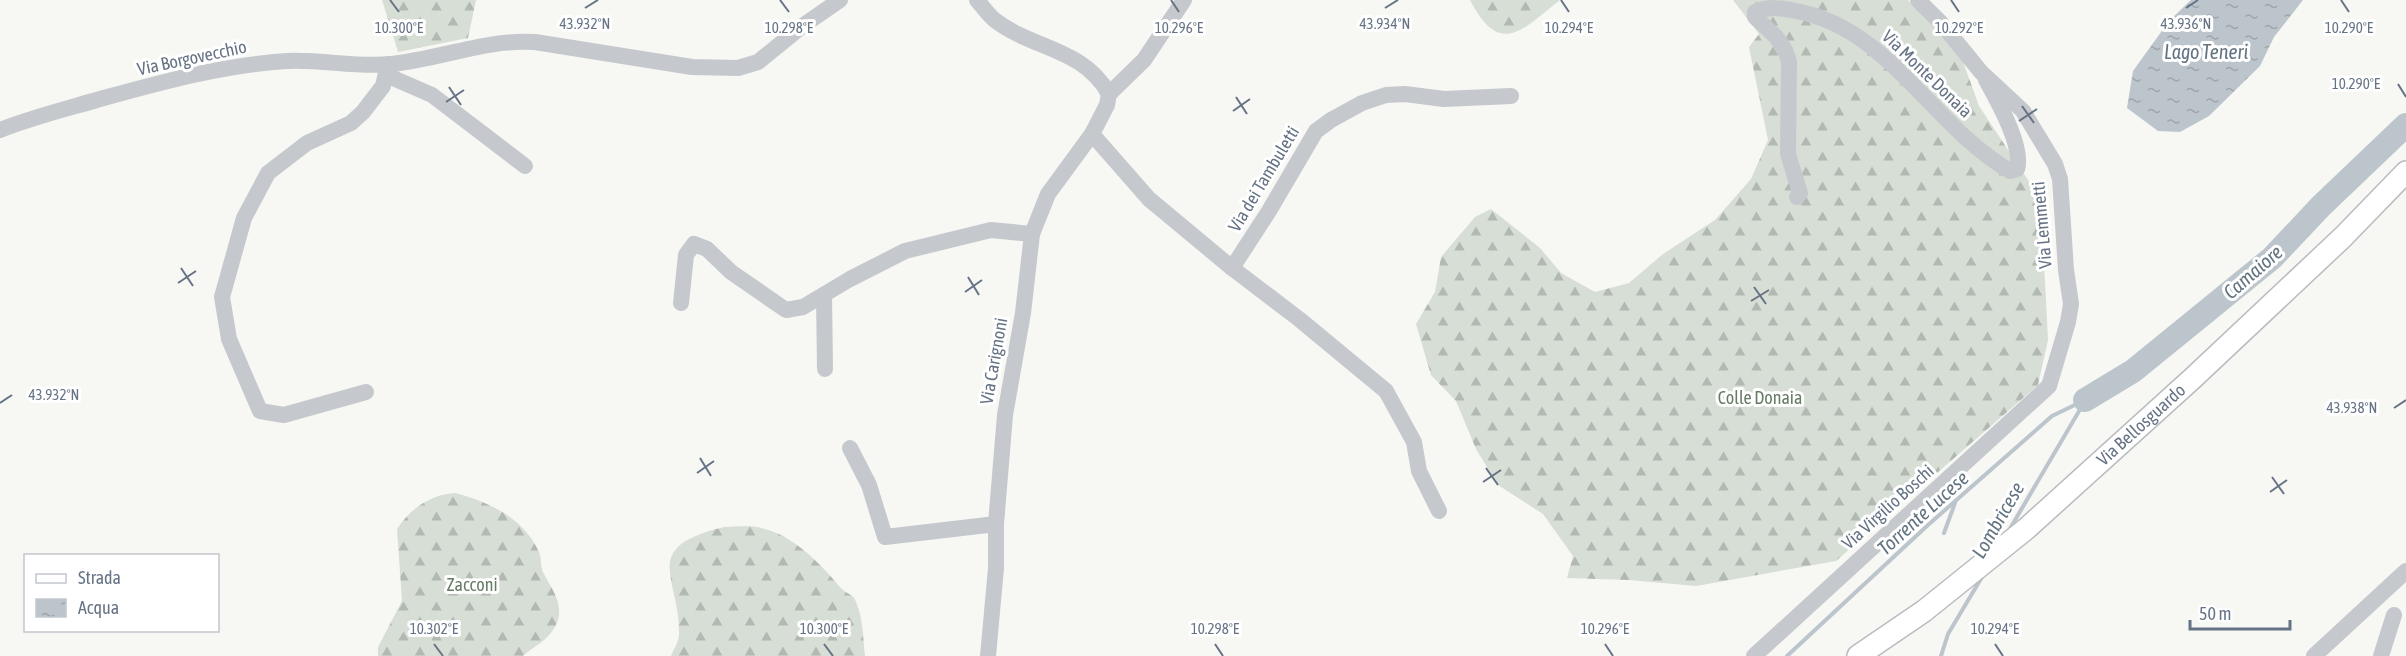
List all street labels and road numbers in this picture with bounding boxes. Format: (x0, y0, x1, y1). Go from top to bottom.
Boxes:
street label: Via Monte Donaia (1878, 26, 1977, 122)
street label: Via Borgovecchio (135, 36, 248, 79)
street label: Via dei Tambuletti (1224, 122, 1303, 235)
street label: Via Lemmetti (2027, 181, 2056, 270)
street label: Via Carignoni (976, 316, 1011, 406)
street label: Via Bellosguardo (2092, 379, 2189, 470)
street label: Via Virgilio Boschi (1837, 460, 1938, 553)

